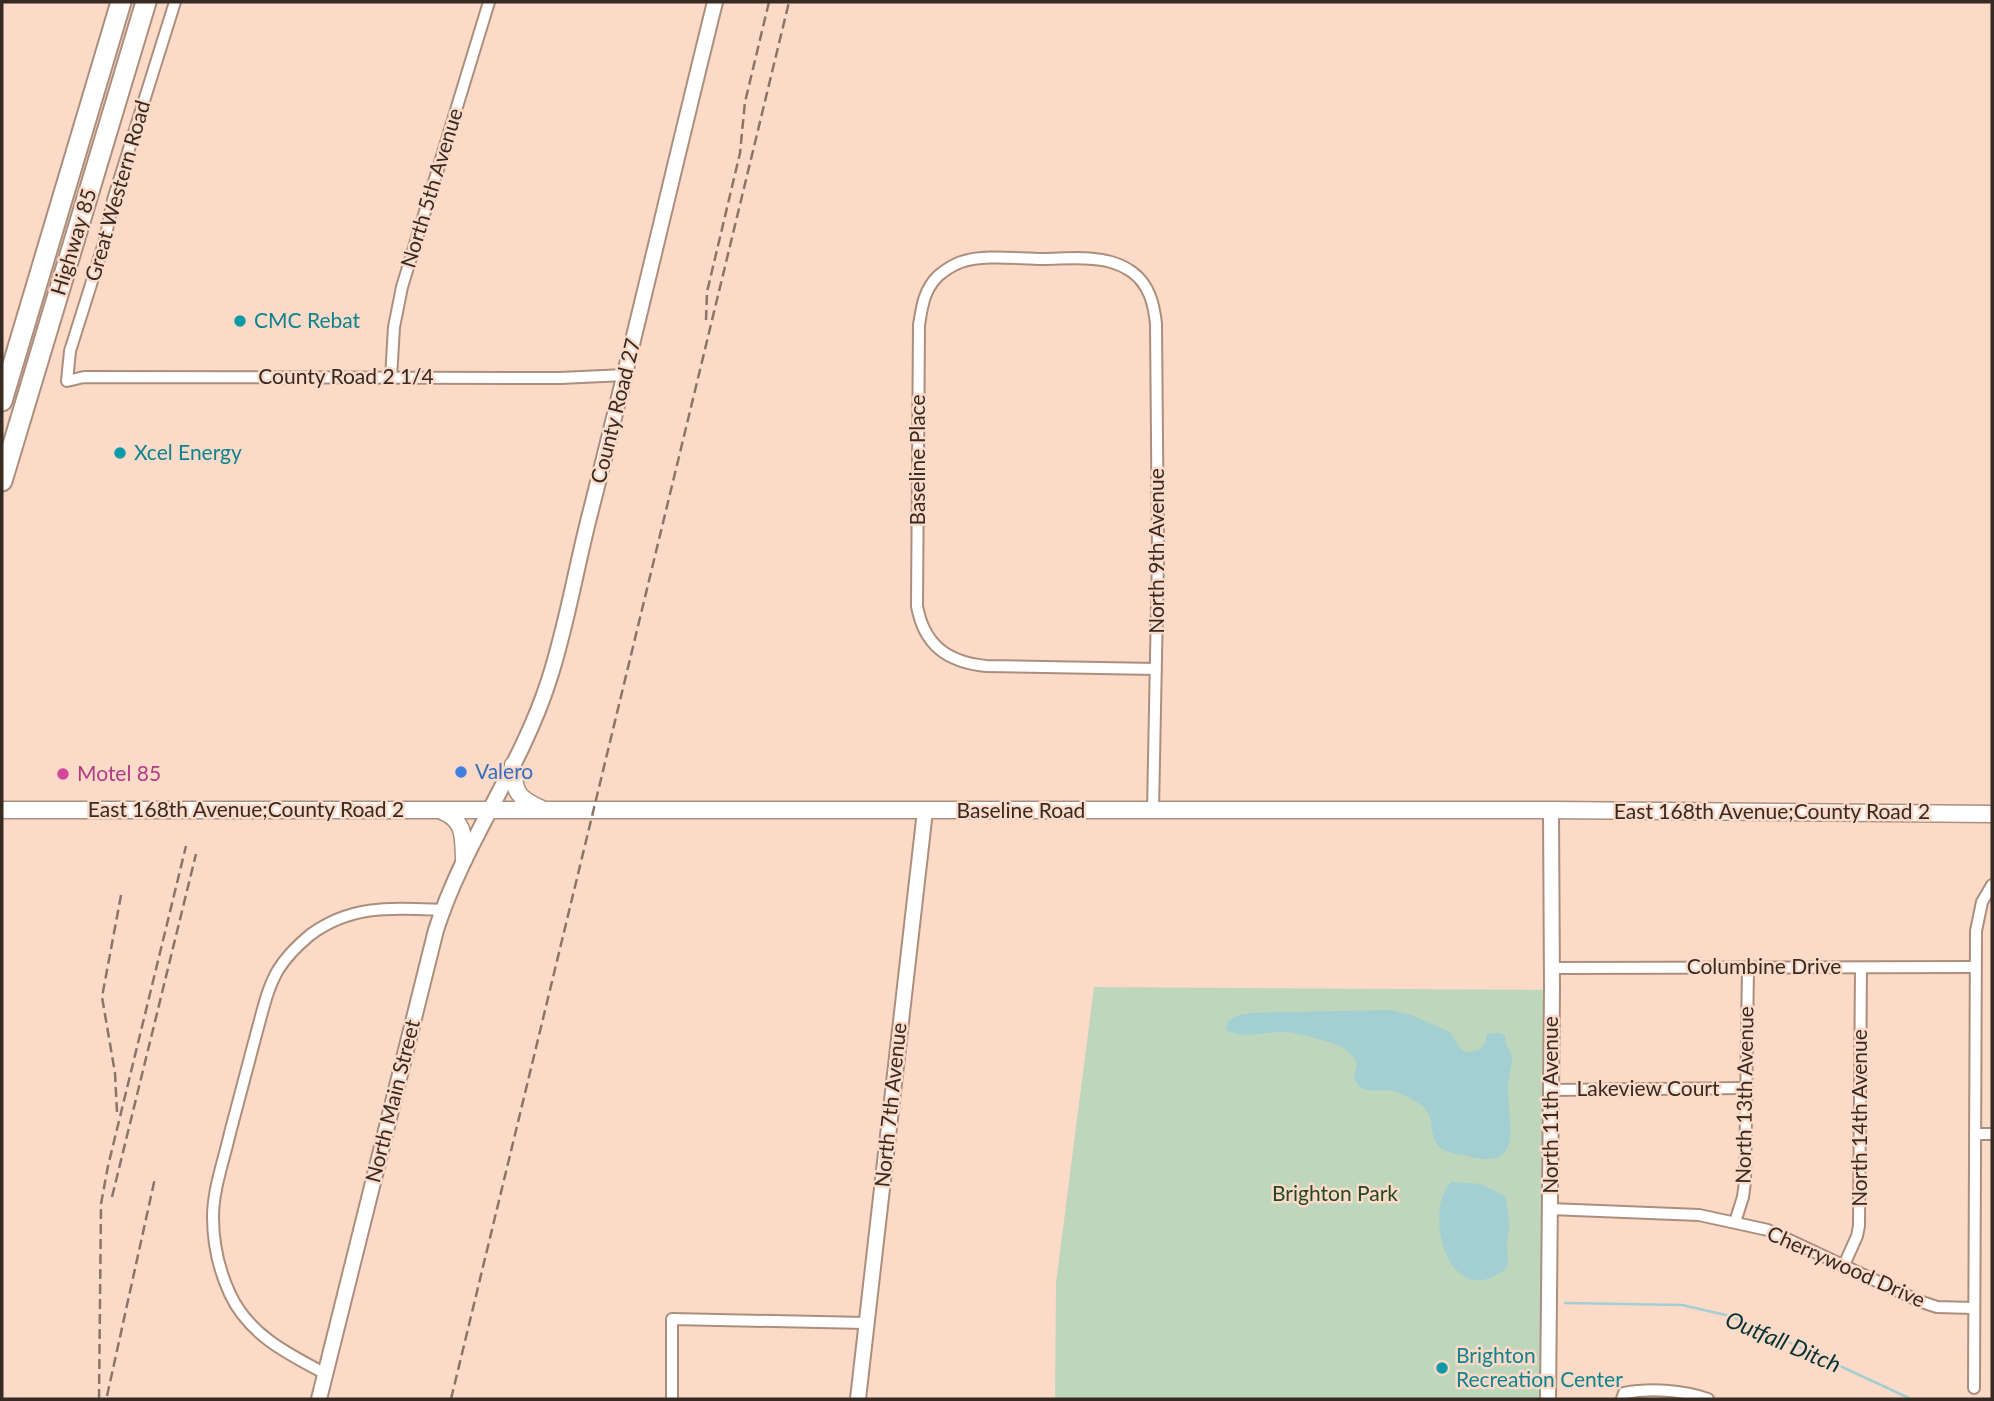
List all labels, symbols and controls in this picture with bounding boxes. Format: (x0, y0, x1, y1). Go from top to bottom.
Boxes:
street label: Great Western Road (79, 97, 154, 284)
street label: North 5th Avenue (394, 105, 467, 270)
street label: Highway 85 (45, 185, 101, 298)
place label: CMC Rebat (254, 307, 361, 332)
marker: CMC Rebat (232, 313, 248, 329)
street label: County Road 27 (584, 336, 645, 486)
street label: County Road 2 1/4 (258, 363, 434, 388)
street label: Baseline Place (904, 394, 929, 526)
place label: Xcel Energy (134, 439, 242, 464)
marker: Xcel Energy (112, 445, 128, 461)
street label: North 9th Avenue (1143, 468, 1168, 634)
place label: Valero (475, 758, 533, 783)
place label: Motel 85 (77, 760, 161, 785)
marker: Valero (453, 764, 469, 780)
marker: Motel 85 (55, 766, 71, 782)
street label: East 168th Avenue;County Road 2 (88, 796, 404, 821)
street label: Baseline Road (957, 797, 1085, 822)
street label: East 168th Avenue;County Road 2 (1614, 798, 1930, 823)
street label: Columbine Drive (1687, 953, 1841, 978)
street label: North 13th Avenue (1729, 1006, 1758, 1184)
street label: North Main Street (359, 1016, 424, 1185)
street label: North 11th Avenue (1537, 1016, 1562, 1194)
street label: North 7th Avenue (868, 1021, 911, 1188)
street label: North 14th Avenue (1846, 1029, 1871, 1207)
street label: Lakeview Court (1576, 1075, 1720, 1100)
park label: Brighton Park (1272, 1180, 1398, 1205)
street label: Cherrywood Drive (1764, 1220, 1929, 1312)
water label: Outfall Ditch (1721, 1304, 1845, 1378)
place label: Brighton Recreation Center (1456, 1342, 1623, 1391)
marker: Brighton Recreation Center (1434, 1360, 1450, 1376)

